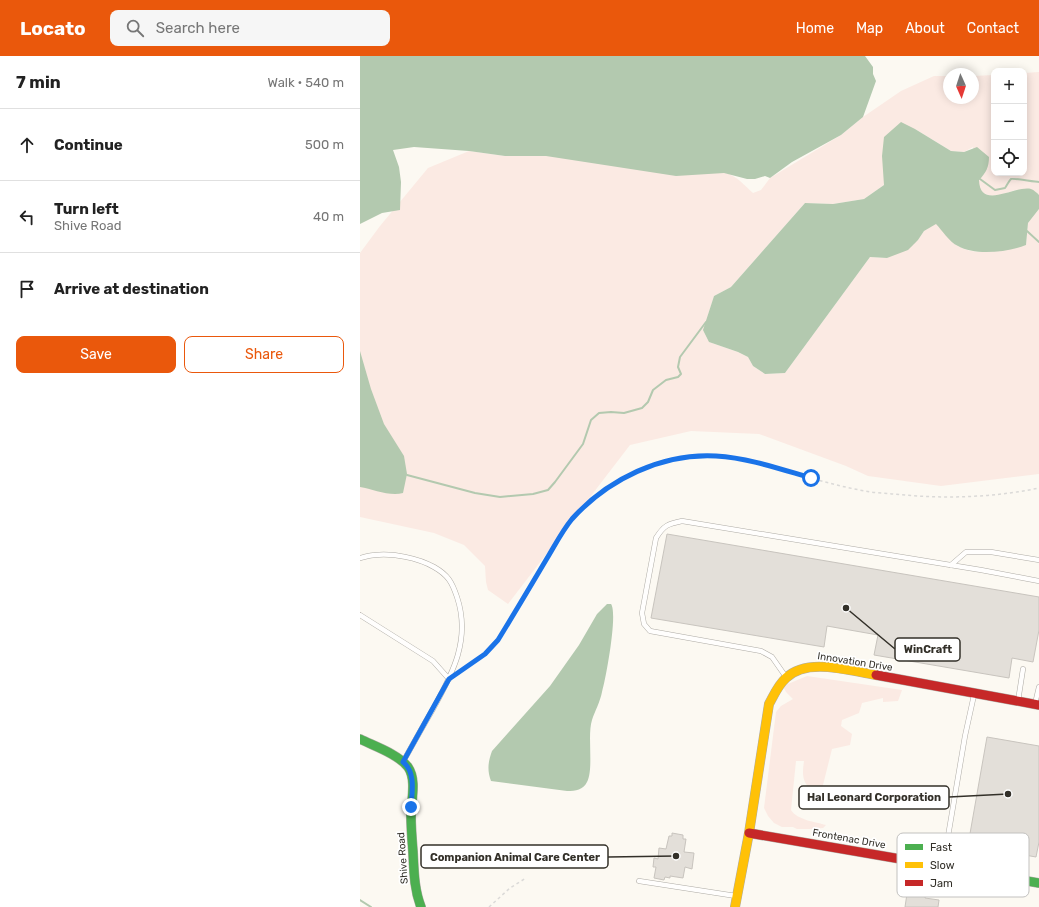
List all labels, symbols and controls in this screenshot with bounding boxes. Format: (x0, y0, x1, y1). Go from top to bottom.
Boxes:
search box (110, 10, 390, 46)
text: Locato (20, 17, 86, 40)
icon: search (124, 17, 146, 39)
text: Search here (156, 19, 240, 37)
text: Home (796, 20, 834, 37)
text: Map (856, 20, 883, 37)
text: About (905, 20, 945, 37)
text: Contact (967, 20, 1019, 37)
north arrow (943, 68, 979, 104)
map controls (991, 68, 1027, 176)
button: + (991, 68, 1027, 104)
text: 7 min (16, 72, 61, 92)
text: Walk · 540 m (268, 75, 344, 90)
button: − (991, 104, 1027, 140)
icon: ahead (16, 134, 38, 156)
text: Continue (54, 136, 123, 154)
text: 500 m (305, 137, 344, 152)
button: locate (991, 140, 1027, 176)
text: Turn left (54, 200, 119, 218)
icon: left (16, 206, 38, 228)
text: 40 m (313, 209, 344, 224)
text: Shive Road (54, 218, 121, 233)
icon: arrive (16, 278, 38, 300)
text: Arrive at destination (54, 280, 209, 298)
button: Save (16, 336, 176, 373)
button: Share (184, 336, 344, 373)
route start (802, 469, 820, 487)
callout: WinCraft (895, 638, 960, 661)
text: WinCraft (904, 643, 952, 656)
street label: Innovation Drive (817, 650, 894, 674)
callout: Hal Leonard Corporation (799, 786, 949, 809)
text: Hal Leonard Corporation (807, 791, 941, 804)
route end (402, 798, 420, 816)
street label: Frontenac Drive (811, 827, 887, 851)
street label: Shive Road (395, 832, 411, 884)
legend (897, 833, 1029, 897)
text: Fast (930, 841, 953, 854)
callout: Companion Animal Care Center (421, 845, 608, 868)
text: Companion Animal Care Center (430, 851, 600, 864)
text: Slow (930, 859, 955, 872)
text: Jam (930, 877, 953, 890)

